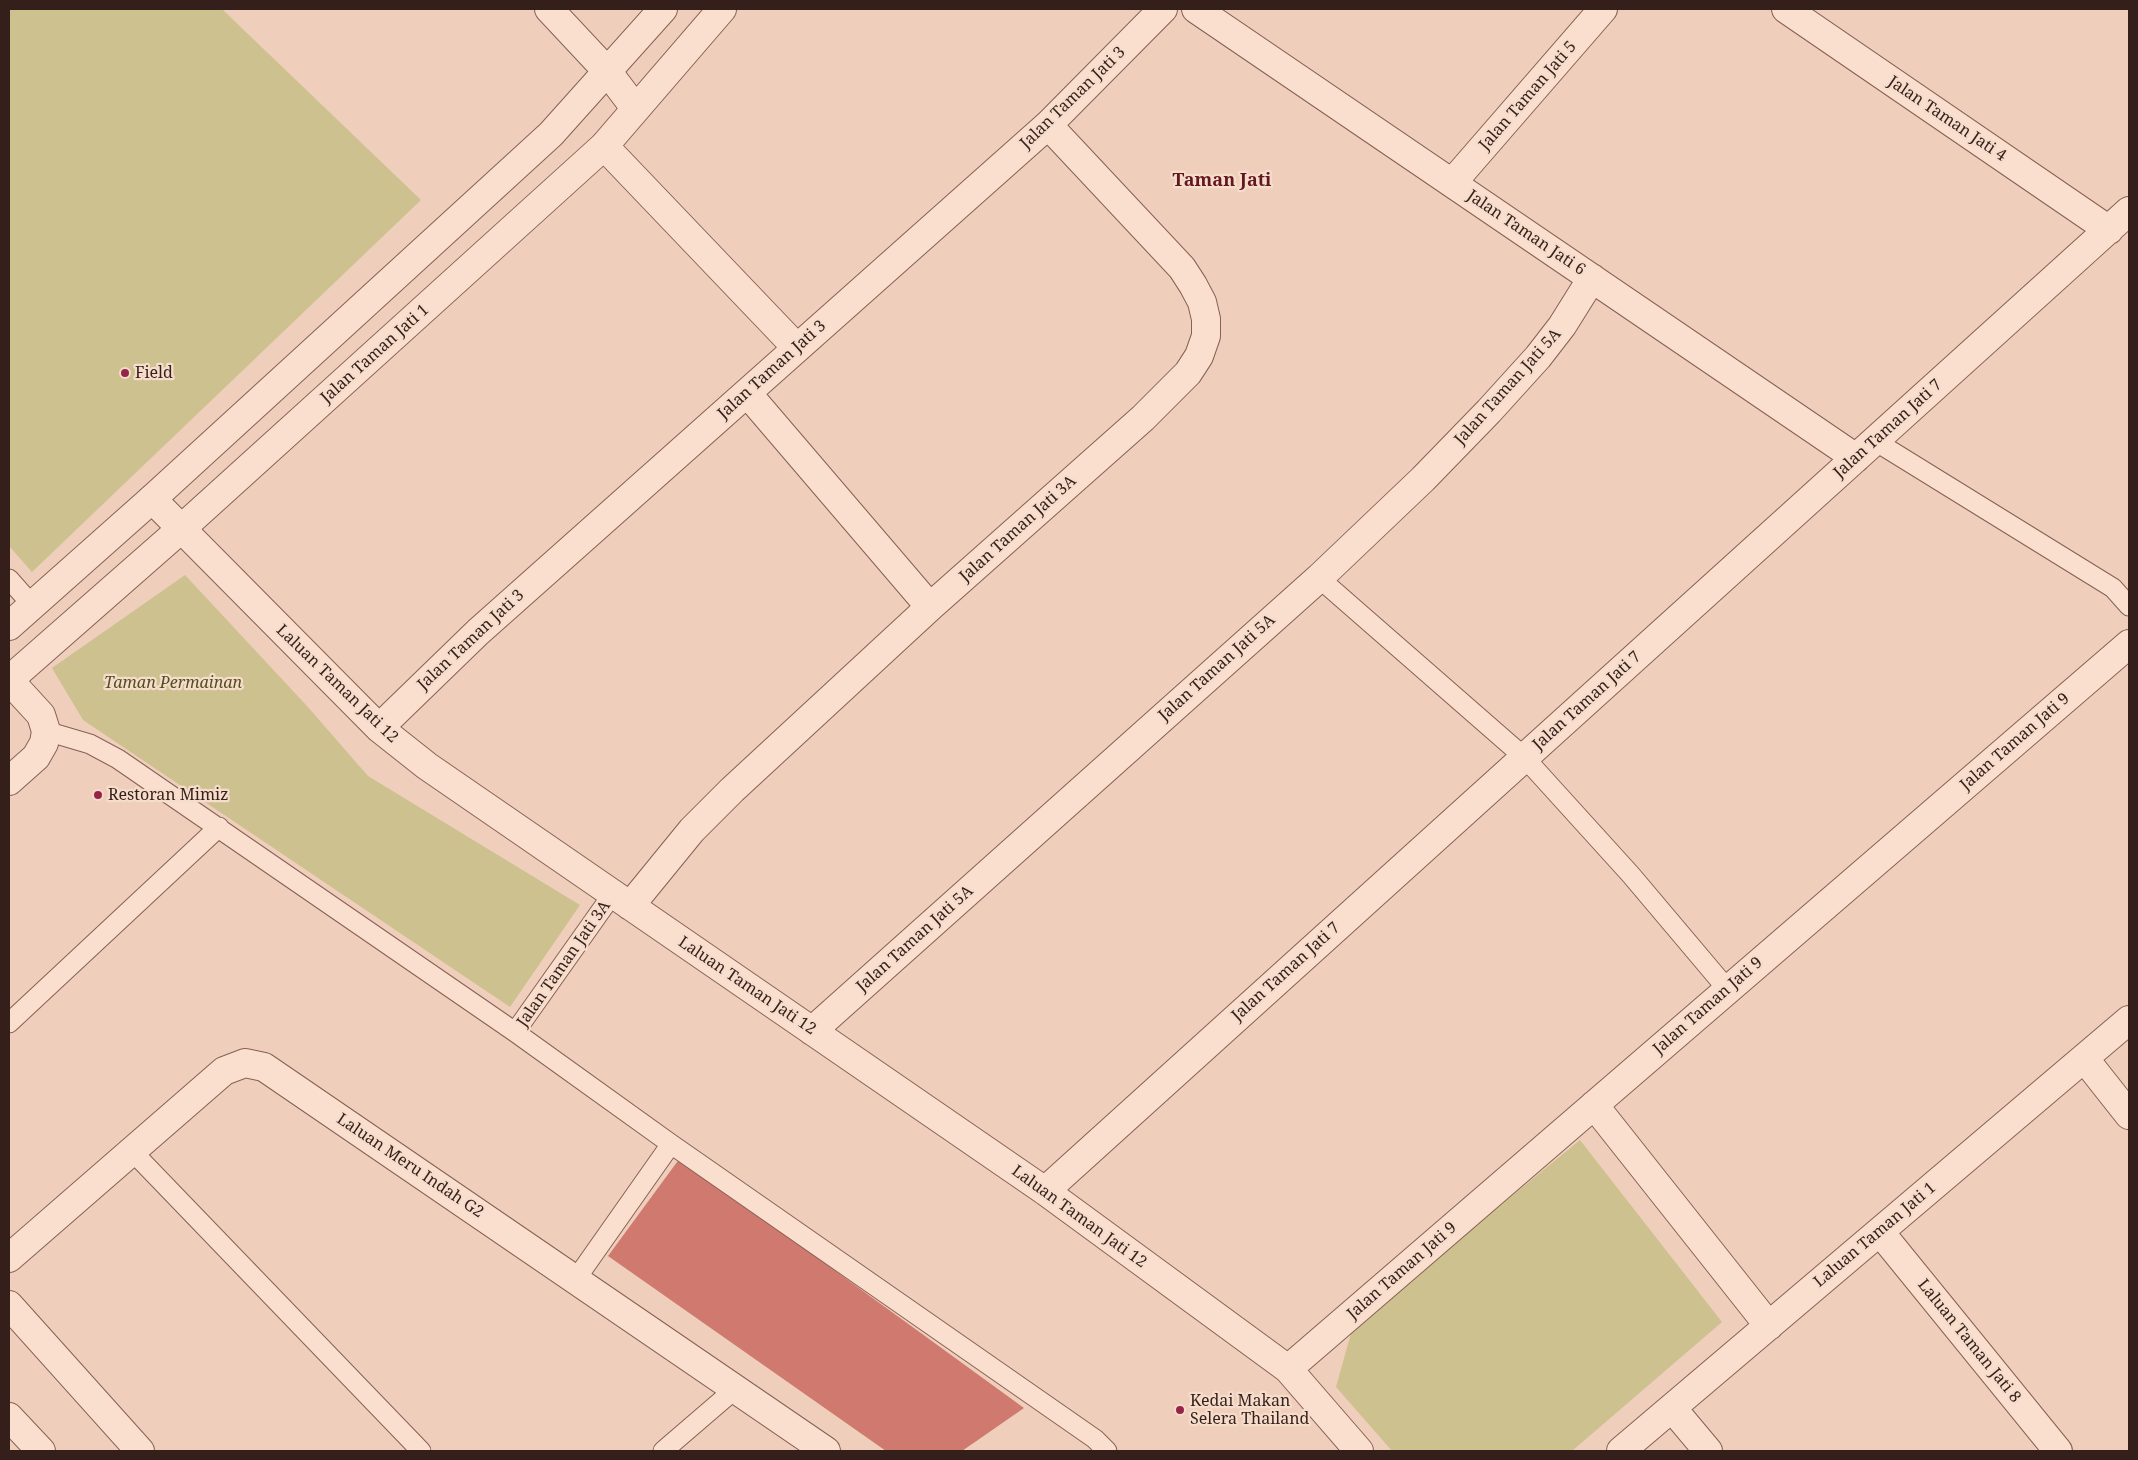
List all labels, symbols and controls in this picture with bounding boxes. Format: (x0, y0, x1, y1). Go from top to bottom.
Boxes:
street label: Jalan Taman Jati 5 (1475, 37, 1581, 155)
street label: Jalan Taman Jati 3 (1016, 43, 1130, 153)
street label: Jalan Taman Jati 4 (1884, 72, 2010, 166)
district label: Taman Jati (1173, 170, 1271, 192)
street label: Jalan Taman Jati 6 (1463, 186, 1589, 280)
street label: Jalan Taman Jati 1 (317, 300, 433, 408)
street label: Jalan Taman Jati 3 (714, 316, 830, 424)
street label: Jalan Taman Jati 5A (1451, 325, 1565, 449)
place label: Field (135, 363, 173, 383)
marker: Field (119, 367, 131, 379)
street label: Jalan Taman Jati 7 (1830, 375, 1946, 483)
street label: Jalan Taman Jati 3A (956, 472, 1080, 586)
street label: Jalan Taman Jati 3 (414, 586, 528, 694)
street label: Jalan Taman Jati 5A (1155, 611, 1279, 725)
street label: Laluan Taman Jati 12 (272, 621, 402, 747)
street label: Jalan Taman Jati 7 (1529, 647, 1645, 755)
park label: Taman Permainan (104, 673, 242, 693)
street label: Jalan Taman Jati 9 (1956, 689, 2074, 795)
place label: Restoran Mimiz (108, 785, 228, 805)
marker: Restoran Mimiz (92, 789, 104, 801)
street label: Jalan Taman Jati 5A (853, 882, 977, 996)
street label: Jalan Taman Jati 3A (513, 897, 615, 1031)
street label: Jalan Taman Jati 7 (1228, 918, 1344, 1026)
street label: Laluan Taman Jati 12 (674, 933, 820, 1039)
street label: Jalan Taman Jati 9 (1649, 953, 1767, 1059)
street label: Laluan Meru Indah G2 (333, 1110, 487, 1222)
street label: Laluan Taman Jati 12 (1008, 1162, 1150, 1272)
street label: Laluan Taman Jati 1 (1810, 1178, 1940, 1292)
street label: Jalan Taman Jati 9 (1343, 1218, 1461, 1324)
street label: Laluan Taman Jati 8 (1913, 1275, 2025, 1407)
place label: Kedai Makan Selera Thailand (1190, 1391, 1309, 1429)
marker: Kedai Makan Selera Thailand (1174, 1404, 1186, 1416)

